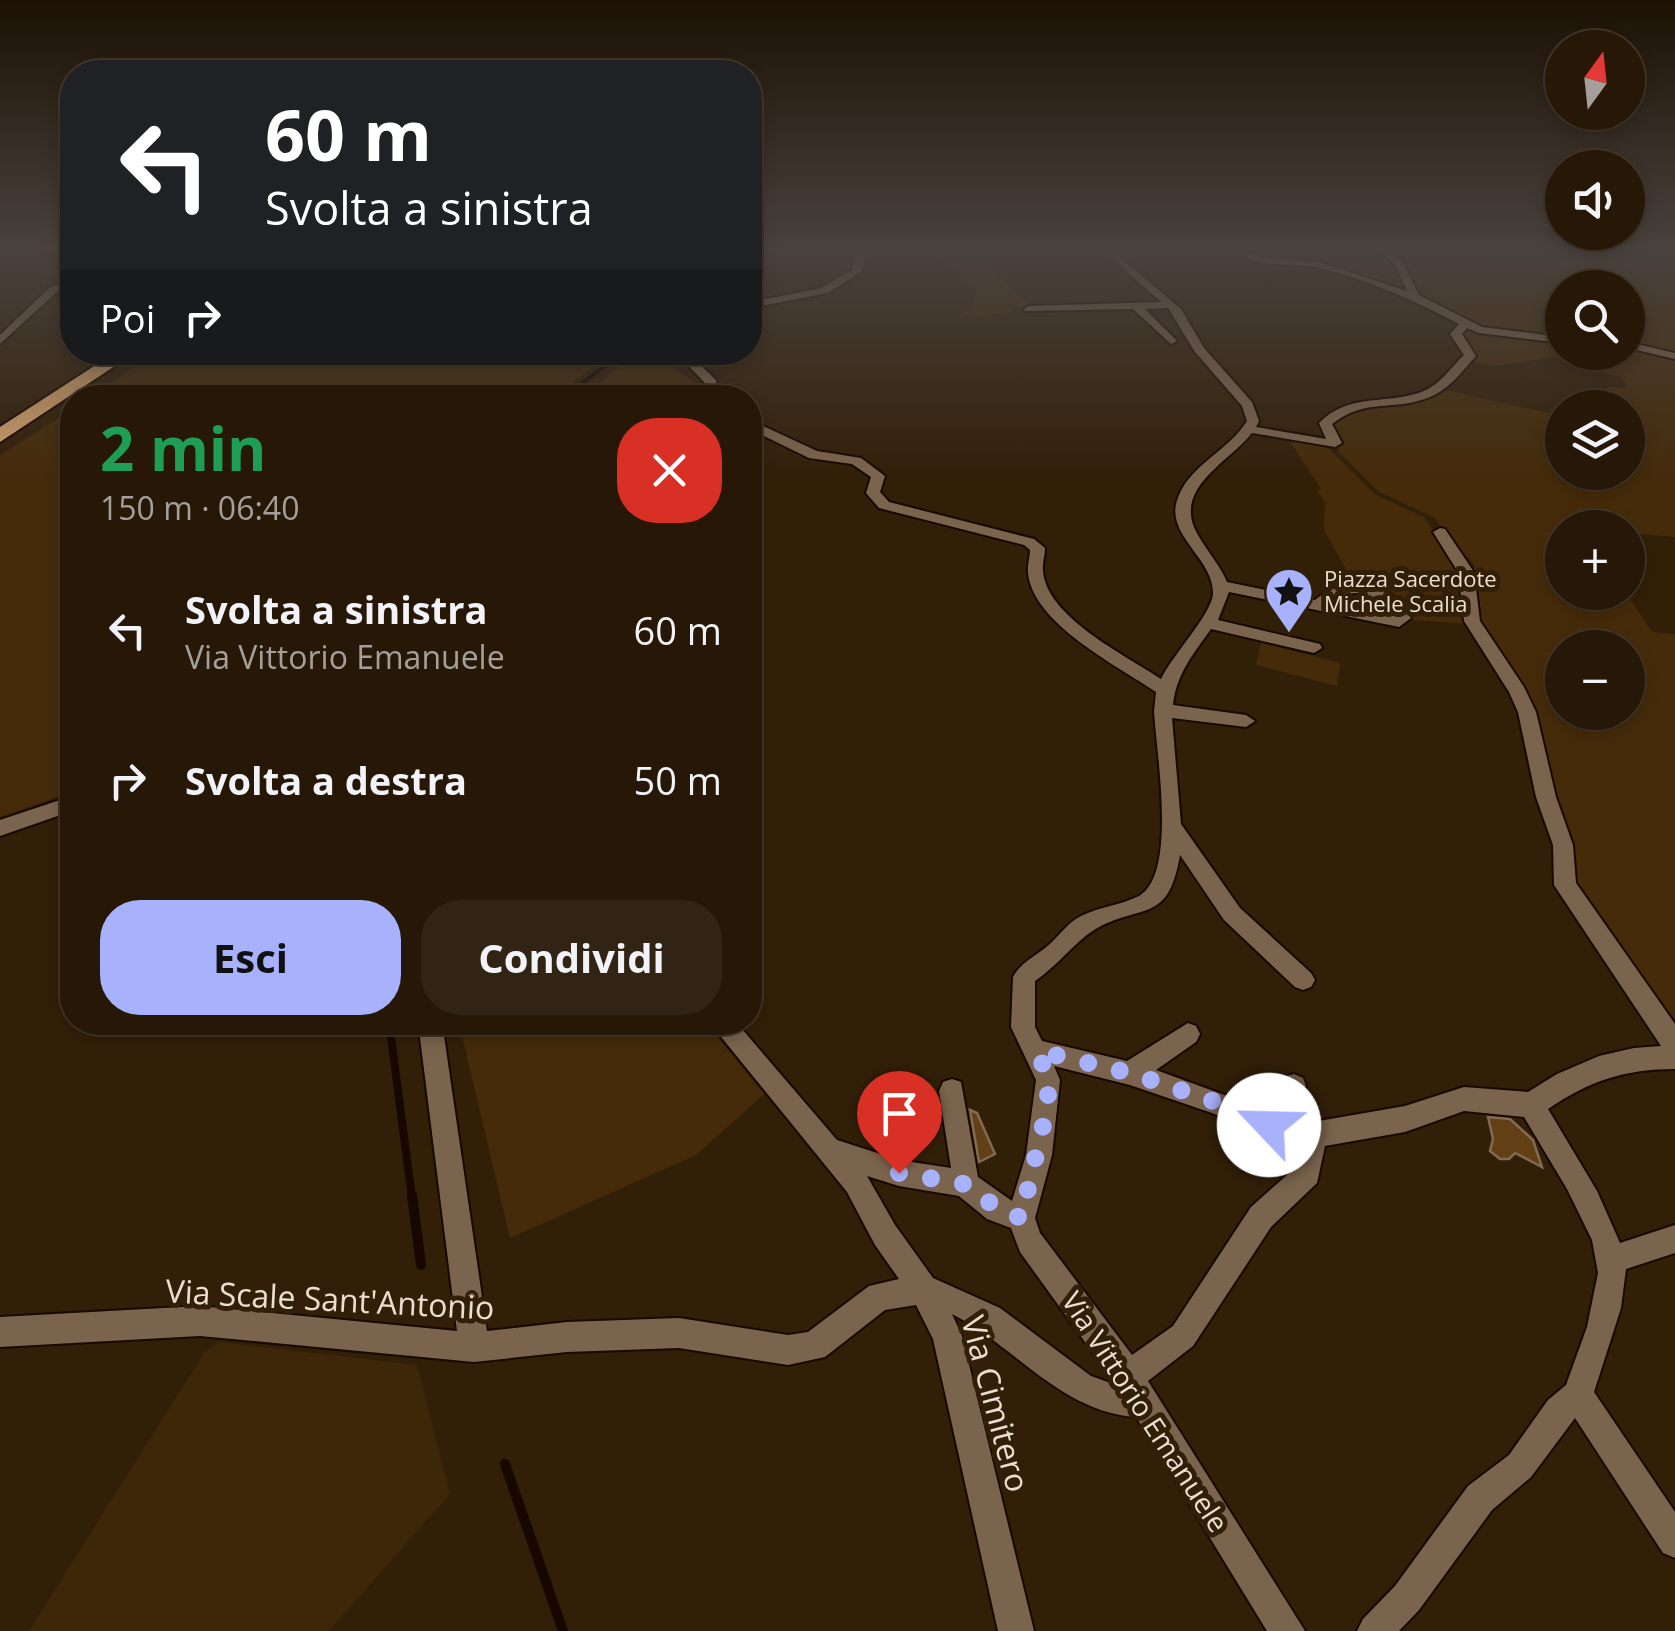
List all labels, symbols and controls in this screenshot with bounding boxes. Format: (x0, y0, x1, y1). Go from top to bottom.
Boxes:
north arrow (1545, 30, 1645, 130)
map controls (1545, 30, 1645, 730)
text: 60 m (265, 86, 432, 182)
icon: left (100, 100, 230, 230)
button: sound (1545, 150, 1645, 250)
text: Svolta a sinistra (265, 177, 593, 238)
button: search (1545, 270, 1645, 370)
icon: right (175, 290, 230, 345)
text: Poi (100, 292, 155, 344)
button: layers (1545, 390, 1645, 490)
text: 2 min (100, 407, 267, 489)
button: close (617, 418, 722, 523)
text: 150 m · 06:40 (100, 486, 299, 529)
button: + (1545, 510, 1645, 610)
place label: Piazza Sacerdote Michele Scalia (1324, 563, 1497, 618)
place icon: Piazza Sacerdote Michele Scalia (1263, 566, 1315, 634)
text: Svolta a sinistra (185, 583, 487, 635)
icon: left (100, 603, 155, 658)
text: 60 m (633, 604, 722, 656)
button: − (1545, 630, 1645, 730)
text: Via Vittorio Emanuele (185, 635, 505, 678)
icon: right (100, 753, 155, 808)
text: Svolta a destra (185, 754, 467, 806)
text: 50 m (633, 754, 722, 806)
button: Esci (100, 900, 401, 1015)
button: Condividi (421, 900, 722, 1015)
pin (857, 1071, 942, 1174)
position arrow (1217, 1073, 1321, 1177)
icon: arrive (872, 1086, 927, 1141)
street label: Via Scale Sant'Antonio (165, 1268, 496, 1329)
street label: Via Vittorio Emanuele (1054, 1284, 1238, 1539)
street label: Via Cimitero (952, 1311, 1041, 1497)

